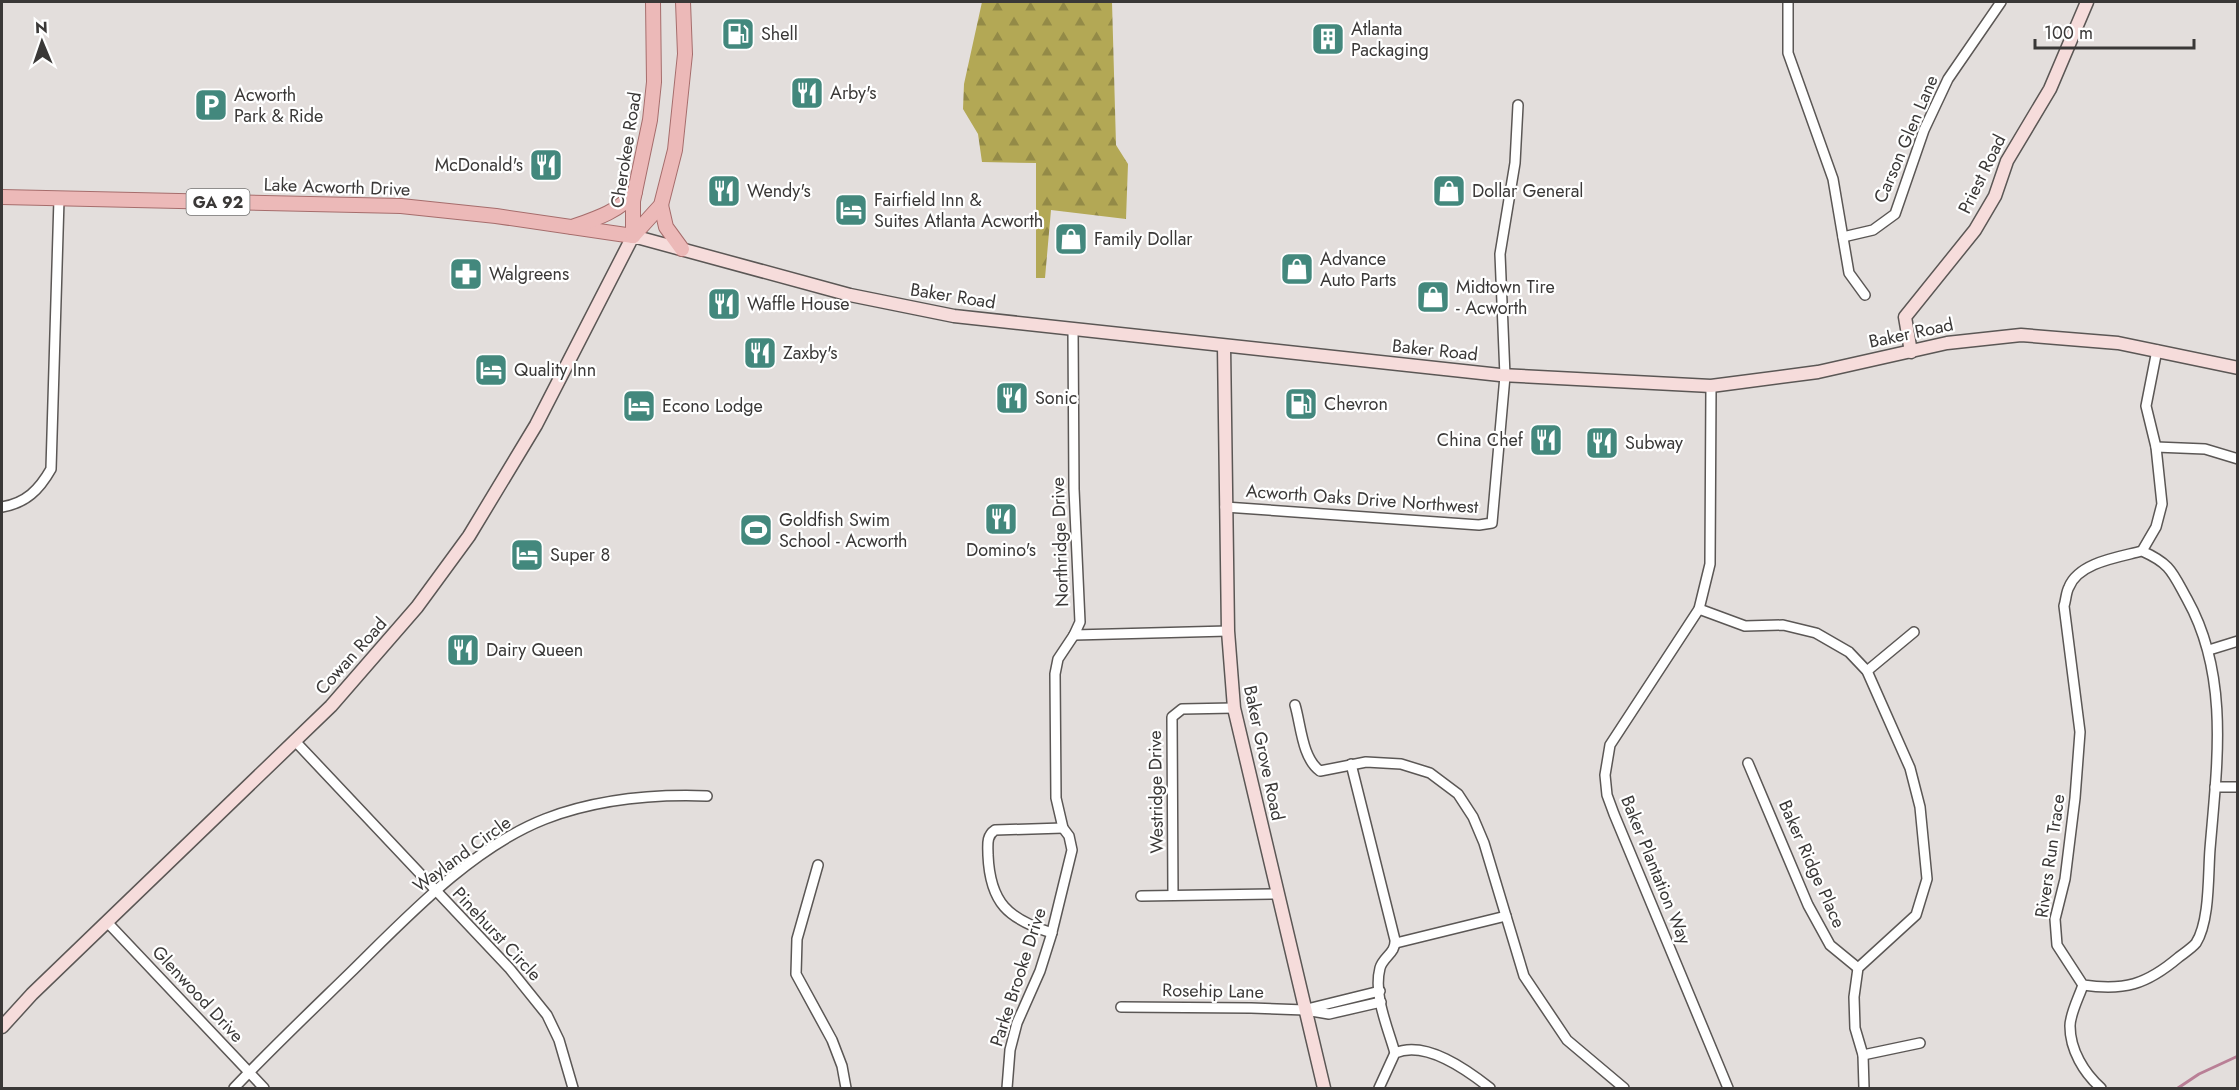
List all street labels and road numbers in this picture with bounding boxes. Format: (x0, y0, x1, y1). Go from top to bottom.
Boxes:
street label: Carson Glen Lane (1867, 71, 1945, 207)
street label: Cherokee Road (604, 90, 648, 210)
street label: Priest Road (1952, 130, 2012, 218)
street label: Lake Acworth Drive (263, 171, 411, 203)
road number: GA 92 (186, 189, 250, 215)
street label: Baker Road (908, 276, 998, 316)
street label: Baker Road (1866, 311, 1956, 355)
street label: Baker Road (1391, 333, 1479, 367)
street label: Northridge Drive (1045, 477, 1075, 607)
street label: Acworth Oaks Drive Northwest (1245, 478, 1480, 520)
street label: Cowan Road (309, 611, 393, 701)
street label: Baker Grove Road (1237, 683, 1291, 823)
street label: Westridge Drive (1142, 730, 1170, 854)
street label: Baker Plantation Way (1614, 792, 1698, 948)
street label: Rivers Run Trace (2028, 793, 2072, 919)
street label: Baker Ridge Place (1772, 796, 1852, 932)
street label: Wayland Circle (408, 810, 516, 898)
street label: Pinehurst Circle (446, 881, 548, 987)
street label: Parke Brooke Drive (983, 904, 1053, 1050)
street label: Glenwood Drive (146, 940, 250, 1048)
street label: Rosehip Lane (1162, 977, 1264, 1005)

